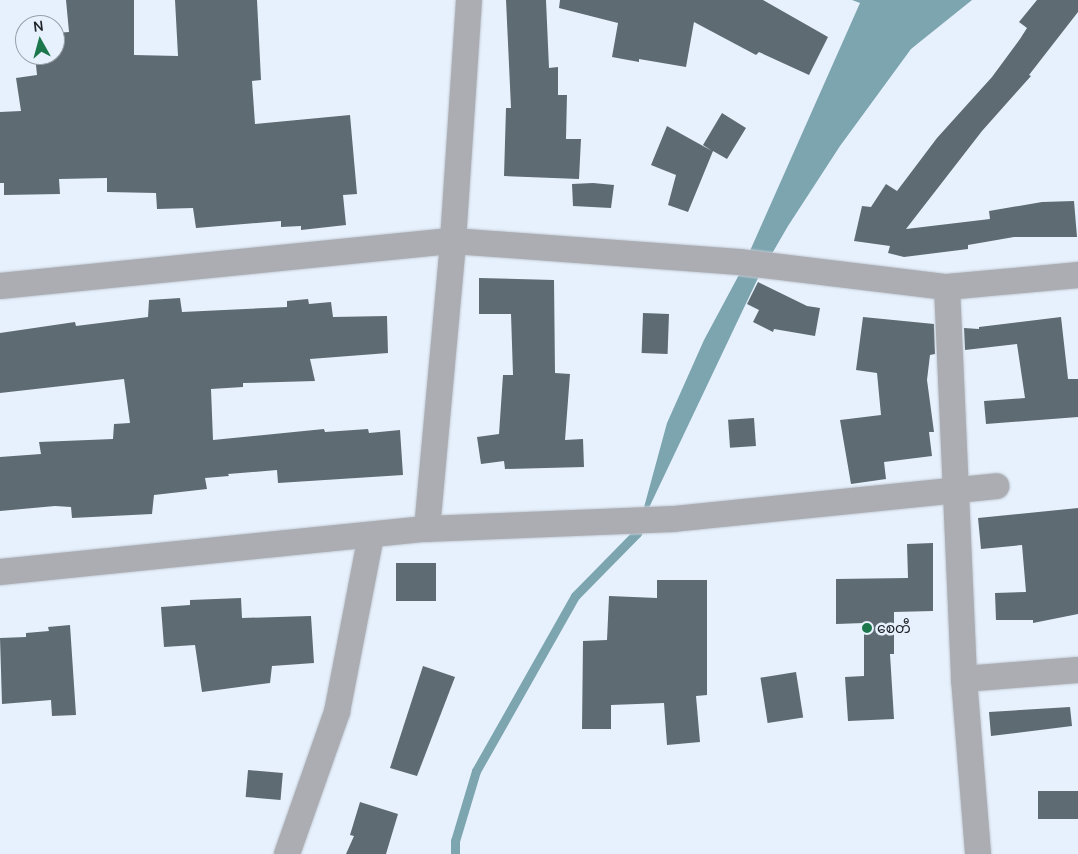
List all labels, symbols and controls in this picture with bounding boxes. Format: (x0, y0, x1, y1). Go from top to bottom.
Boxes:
north arrow (15, 15, 65, 65)
text: N (32, 16, 44, 36)
place label: စေတီ (877, 620, 911, 636)
marker: စေတီ (861, 622, 873, 634)

